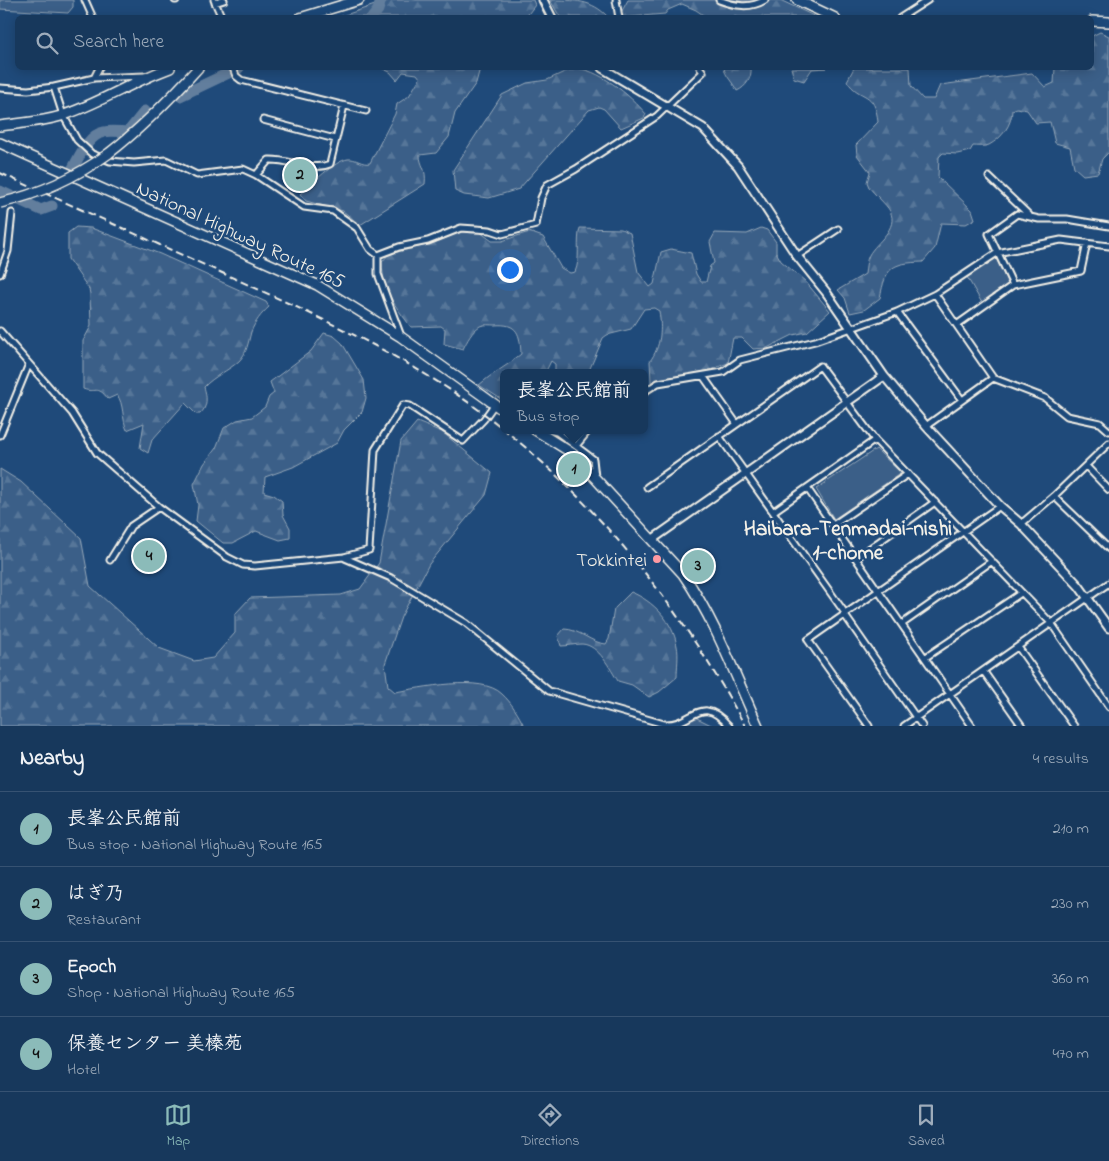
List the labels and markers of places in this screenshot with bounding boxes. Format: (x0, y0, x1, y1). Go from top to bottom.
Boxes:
pin: 2 (284, 156, 316, 194)
pin: 1 (558, 450, 590, 488)
pin: 4 (133, 537, 165, 575)
place label: Tokkintei (576, 547, 647, 576)
pin: 3 (682, 547, 714, 585)
marker: Tokkintei (651, 553, 663, 565)

